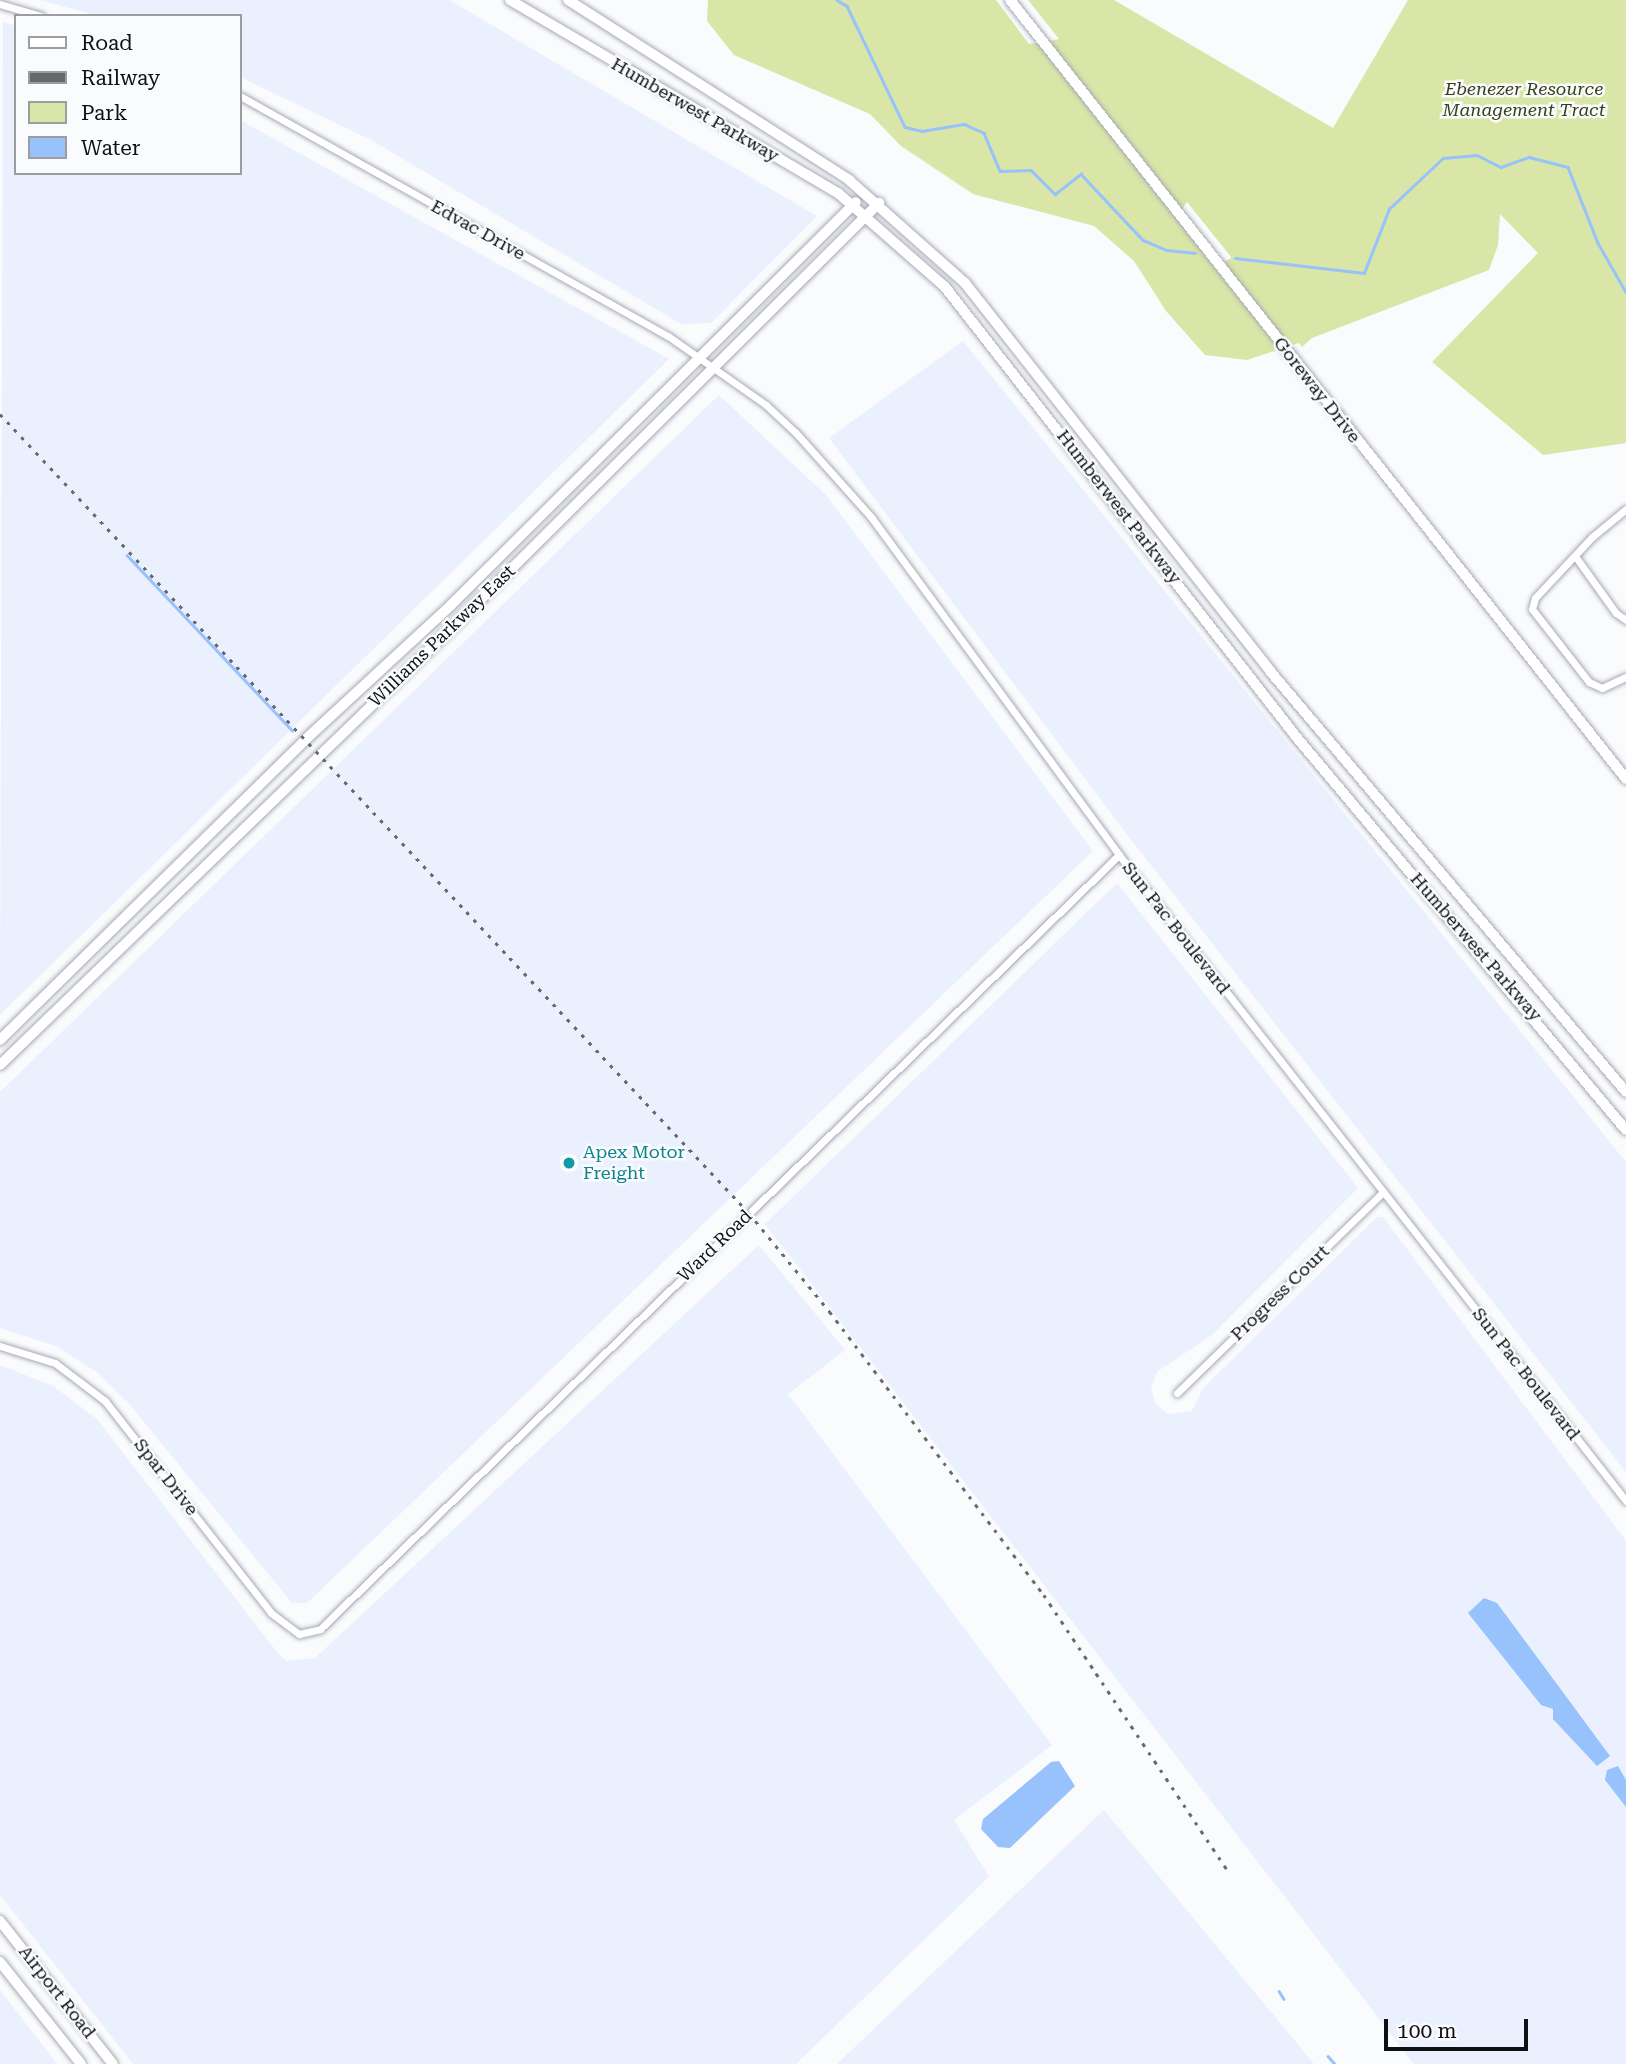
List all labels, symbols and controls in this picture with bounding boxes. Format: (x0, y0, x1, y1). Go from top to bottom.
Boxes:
legend (14, 14, 242, 175)
text: Road (81, 31, 133, 55)
street label: Humberwest Parkway (607, 53, 783, 167)
text: Railway (81, 66, 160, 90)
park label: Ebenezer Resource Management Tract (1443, 79, 1605, 122)
text: Park (81, 101, 127, 125)
text: Water (81, 136, 140, 160)
street label: Edvac Drive (427, 195, 529, 265)
street label: Goreway Drive (1269, 333, 1365, 447)
street label: Humberwest Parkway (1052, 426, 1186, 588)
street label: Williams Parkway East (364, 560, 520, 712)
street label: Sun Pac Boulevard (1118, 857, 1234, 999)
street label: Humberwest Parkway (1406, 868, 1546, 1026)
place label: Apex Motor Freight (583, 1142, 685, 1184)
marker: Apex Motor Freight (561, 1155, 577, 1171)
street label: Ward Road (673, 1205, 757, 1287)
street label: Progress Court (1226, 1241, 1334, 1345)
street label: Sun Pac Boulevard (1468, 1303, 1584, 1445)
street label: Spar Drive (129, 1434, 203, 1520)
street label: Airport Road (14, 1941, 100, 2043)
scale bar (1388, 2004, 1532, 2048)
text: 100 m (1397, 2019, 1457, 2043)

